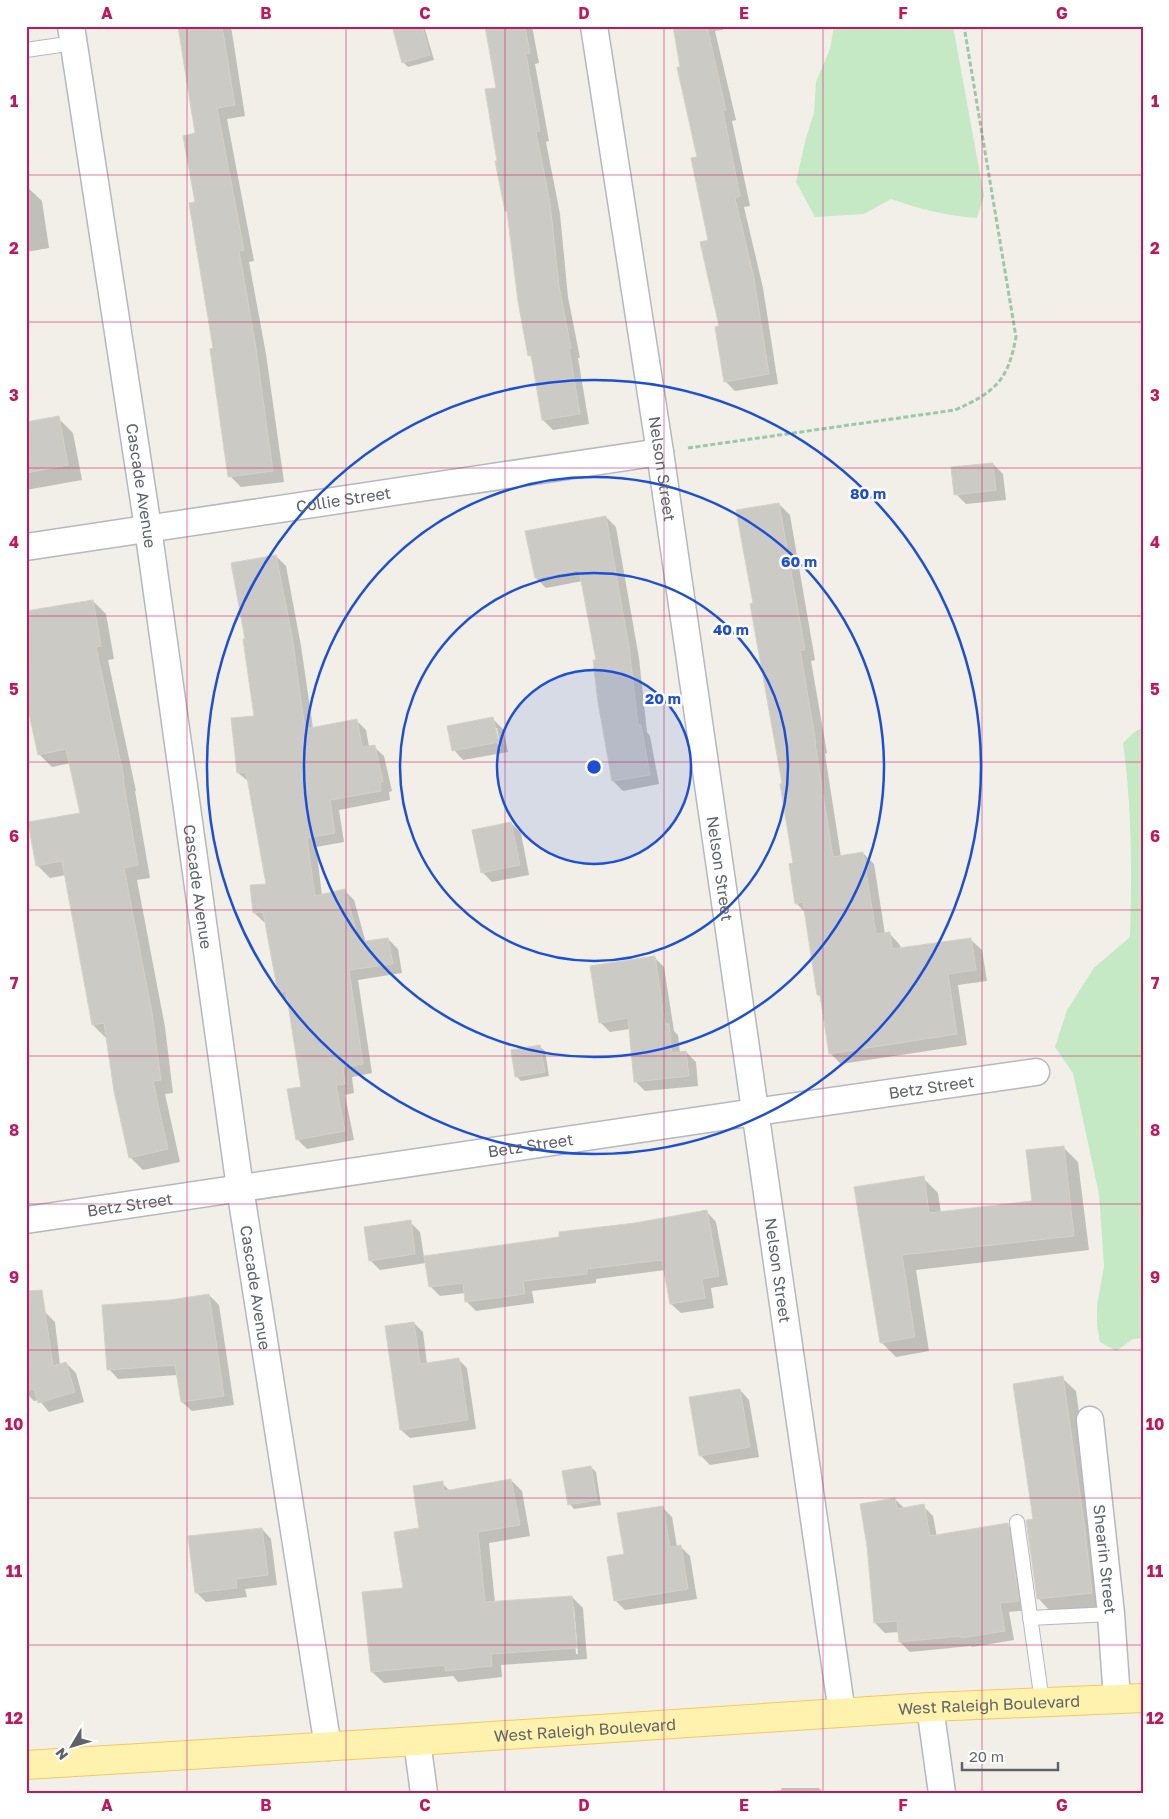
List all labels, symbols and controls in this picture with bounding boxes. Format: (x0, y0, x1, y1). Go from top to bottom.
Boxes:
text: A (101, 3, 113, 23)
text: B (260, 3, 272, 23)
text: C (419, 3, 431, 23)
text: D (578, 3, 590, 23)
text: E (739, 3, 749, 23)
text: F (898, 3, 908, 23)
text: G (1056, 3, 1068, 23)
text: 1 (10, 91, 18, 111)
text: 1 (1151, 91, 1159, 111)
text: 2 (9, 238, 19, 258)
text: 2 (1150, 238, 1160, 258)
text: 3 (9, 385, 19, 405)
text: 3 (1150, 385, 1160, 405)
street label: Nelson Street (645, 415, 680, 523)
street label: Cascade Avenue (122, 422, 161, 549)
street label: Collie Street (295, 482, 392, 516)
text: 80 m (850, 484, 886, 502)
text: 4 (9, 532, 19, 552)
text: 4 (1150, 532, 1160, 552)
text: 60 m (781, 552, 817, 570)
text: 40 m (713, 620, 749, 638)
text: 5 (9, 679, 19, 699)
text: 5 (1150, 679, 1160, 699)
text: 20 m (645, 689, 681, 707)
centre of rings (585, 758, 603, 776)
street label: Nelson Street (703, 815, 738, 922)
street label: Cascade Avenue (179, 823, 217, 950)
text: 6 (9, 826, 19, 846)
text: 6 (1150, 826, 1160, 846)
text: 7 (10, 973, 19, 993)
text: 7 (1151, 973, 1160, 993)
street label: Betz Street (887, 1071, 975, 1103)
text: 8 (9, 1120, 19, 1140)
text: 8 (1150, 1120, 1160, 1140)
street label: Betz Street (486, 1129, 575, 1161)
street label: Betz Street (86, 1188, 174, 1221)
street label: Nelson Street (761, 1217, 796, 1324)
street label: Cascade Avenue (236, 1224, 275, 1351)
text: 9 (9, 1267, 19, 1287)
text: 9 (1150, 1267, 1160, 1287)
text: 10 (5, 1414, 23, 1434)
text: 10 (1146, 1414, 1164, 1434)
street label: Shearin Street (1089, 1503, 1121, 1615)
text: 11 (6, 1561, 22, 1581)
text: 11 (1147, 1561, 1163, 1581)
street label: West Raleigh Boulevard (897, 1691, 1081, 1719)
text: 12 (5, 1708, 23, 1728)
text: 12 (1146, 1708, 1164, 1728)
street label: West Raleigh Boulevard (493, 1714, 677, 1746)
north arrow (48, 1722, 98, 1772)
scale bar (962, 1739, 1058, 1771)
text: N (51, 1745, 71, 1764)
text: 20 m (969, 1747, 1004, 1765)
text: A (101, 1795, 113, 1815)
text: B (260, 1795, 272, 1815)
text: C (419, 1795, 431, 1815)
text: D (578, 1795, 590, 1815)
text: E (739, 1795, 749, 1815)
text: F (898, 1795, 908, 1815)
text: G (1056, 1795, 1068, 1815)

